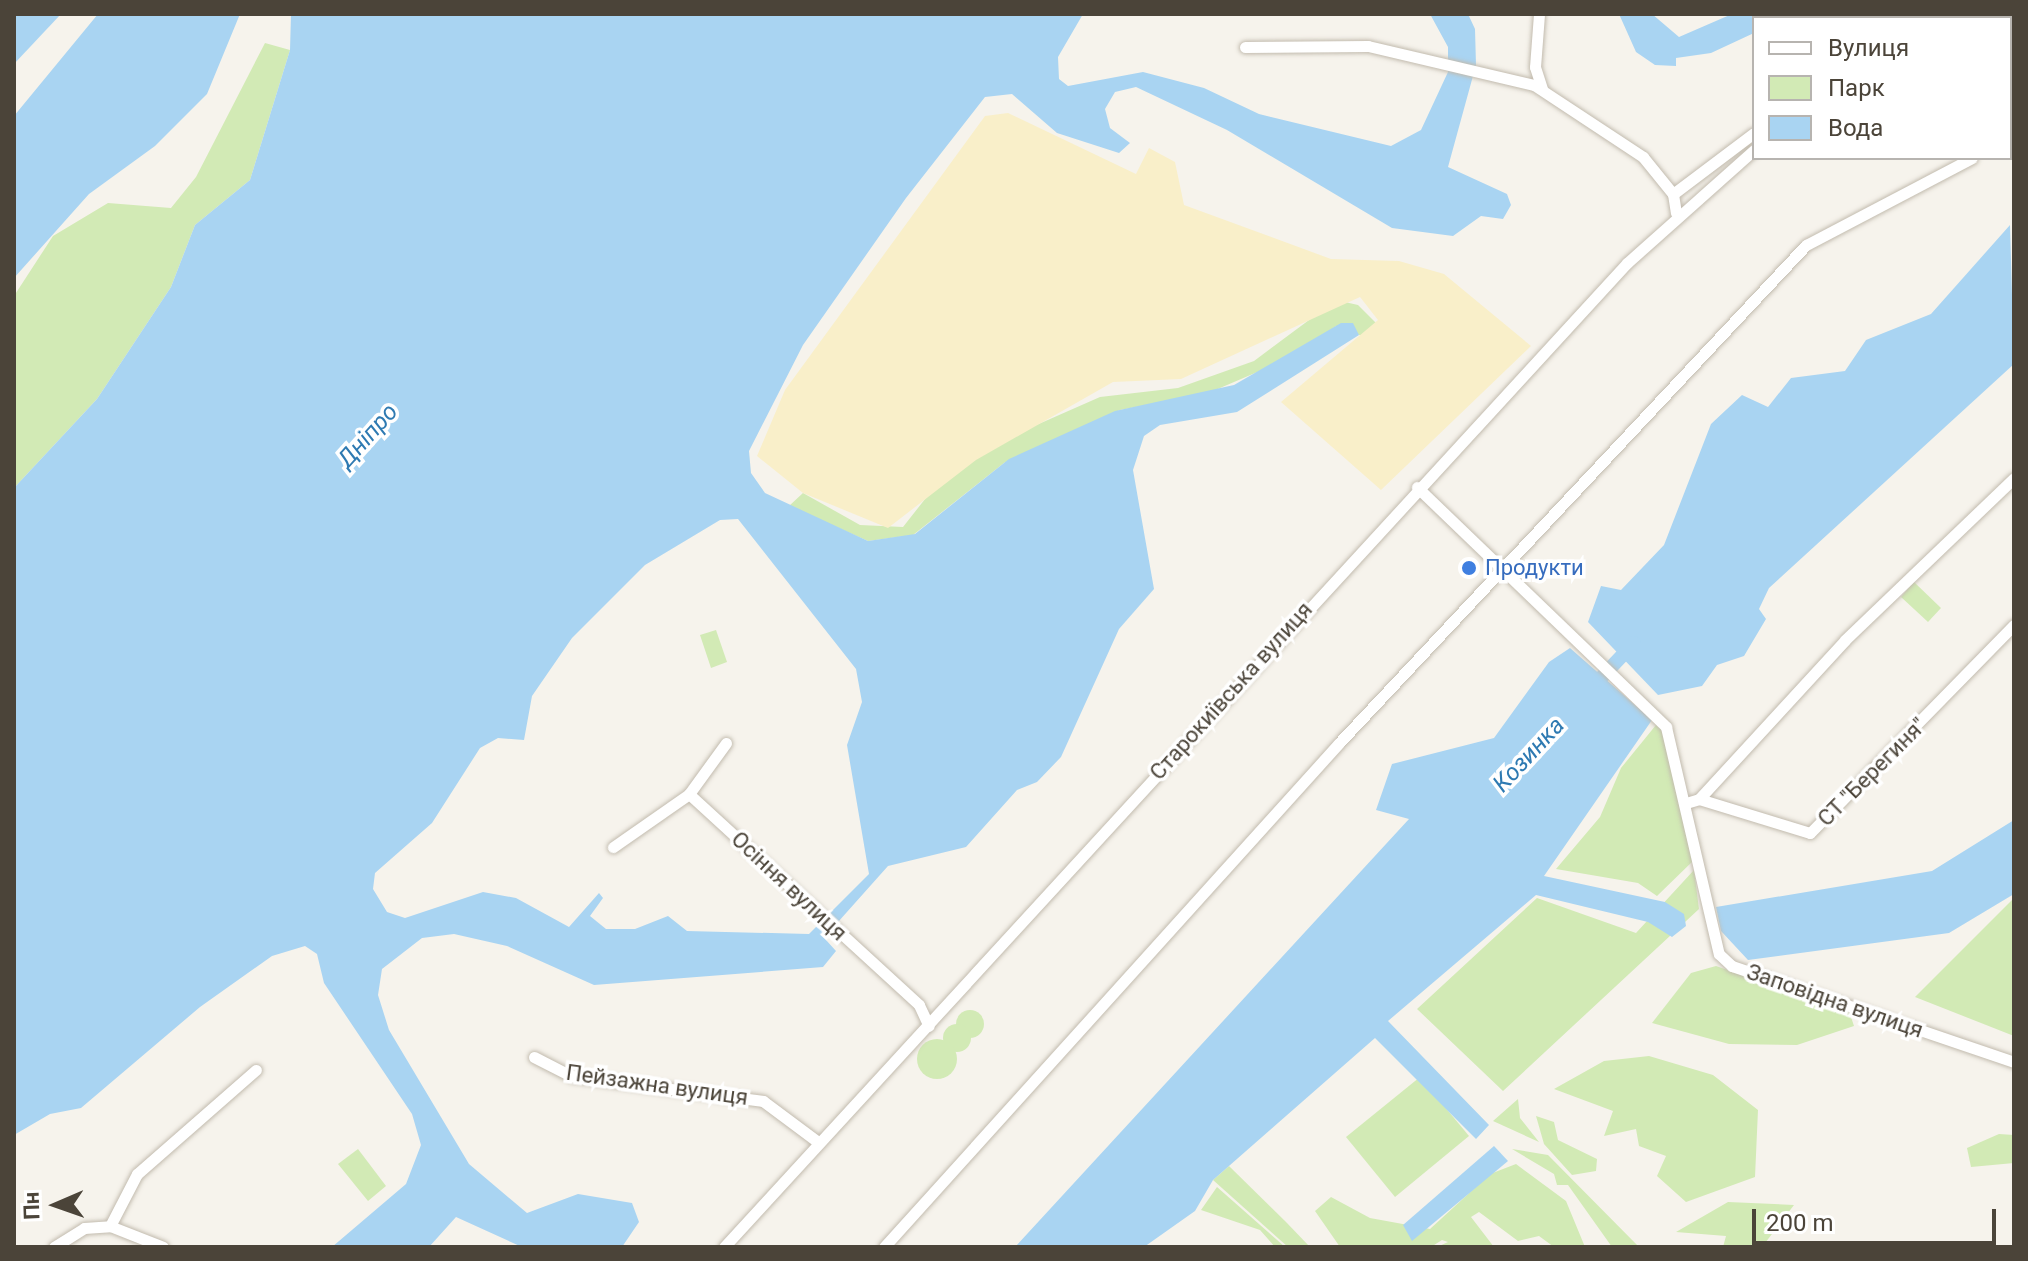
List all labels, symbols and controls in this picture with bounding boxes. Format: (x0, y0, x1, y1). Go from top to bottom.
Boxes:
legend (1752, 16, 2012, 160)
text: Вулиця (1828, 34, 1909, 62)
text: Парк (1828, 74, 1885, 102)
text: Вода (1828, 114, 1883, 142)
water label: Дніпро (332, 398, 404, 474)
place label: Продукти (1485, 555, 1584, 581)
marker: Продукти (1460, 559, 1478, 577)
street label: Старокиївська вулиця (1144, 597, 1318, 785)
water label: Козинка (1487, 712, 1571, 798)
street label: СТ "Берегиня" (1812, 712, 1932, 832)
street label: Осіння вулиця (726, 826, 852, 946)
street label: Заповідна вулиця (1743, 958, 1927, 1044)
street label: Пейзажна вулиця (564, 1059, 750, 1111)
north arrow (16, 1165, 96, 1245)
text: Пн (19, 1191, 44, 1220)
scale bar (1756, 1193, 2000, 1243)
text: 200 m (1766, 1209, 1833, 1237)

